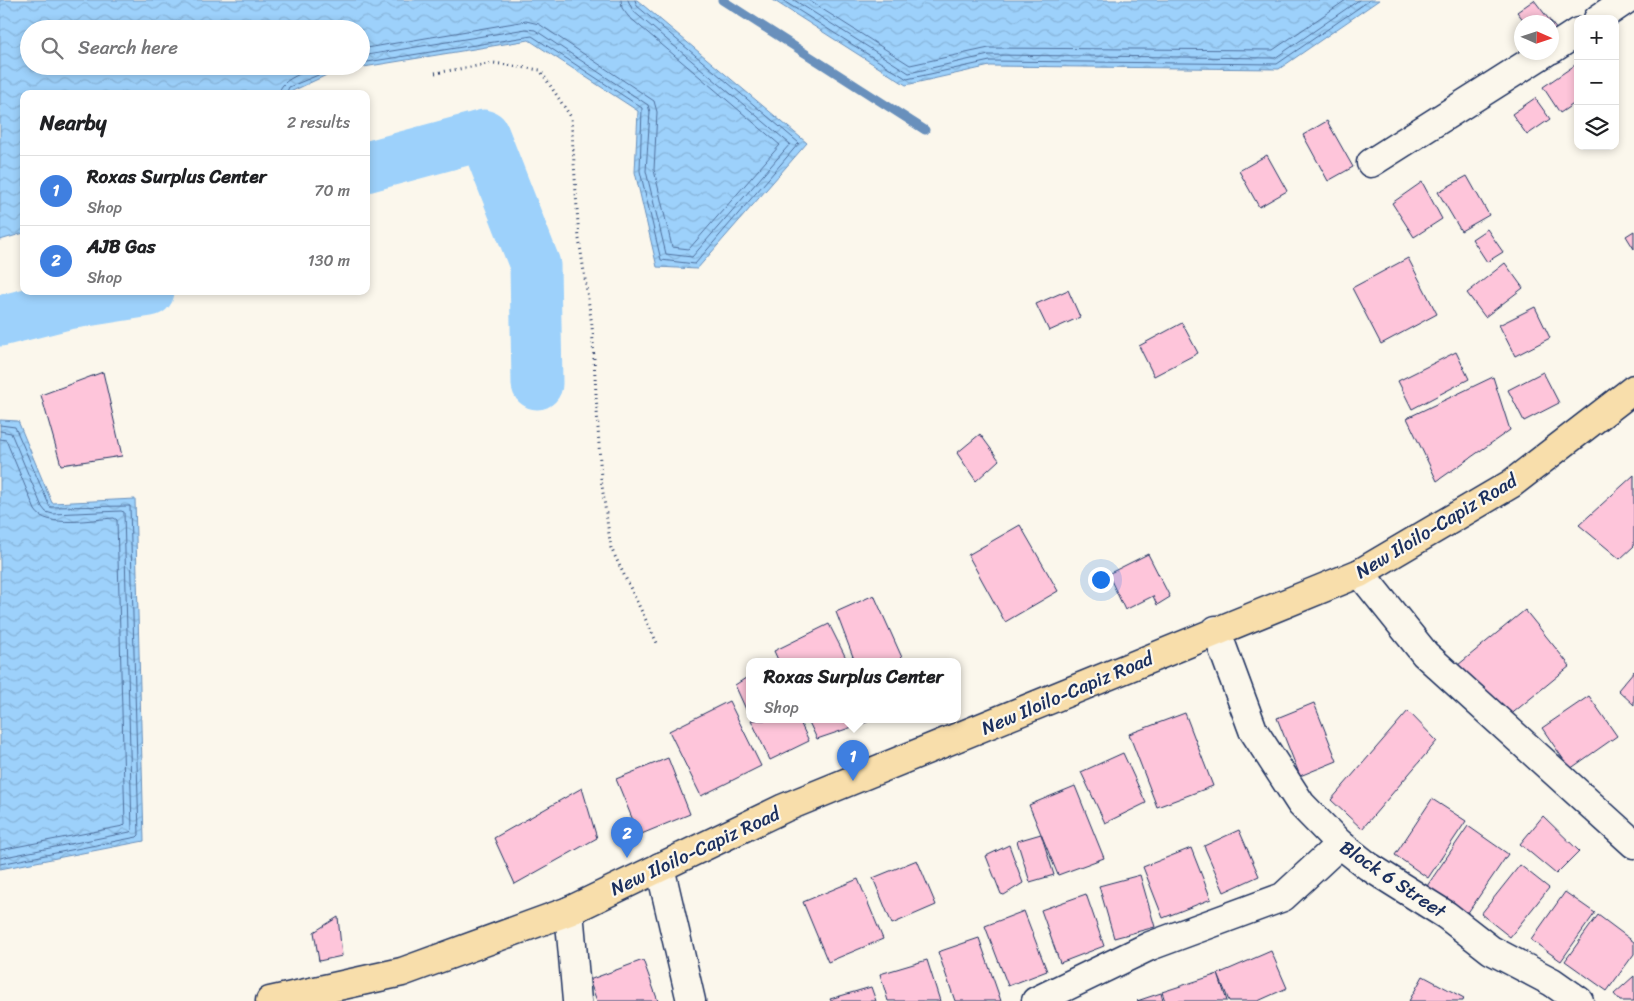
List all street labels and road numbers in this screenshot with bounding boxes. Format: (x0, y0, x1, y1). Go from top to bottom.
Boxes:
street label: New Iloilo-Capiz Road (1349, 463, 1525, 588)
street label: New Iloilo-Capiz Road (976, 641, 1160, 744)
street label: New Iloilo-Capiz Road (605, 796, 787, 905)
street label: Block 6 Street (1333, 831, 1454, 928)

